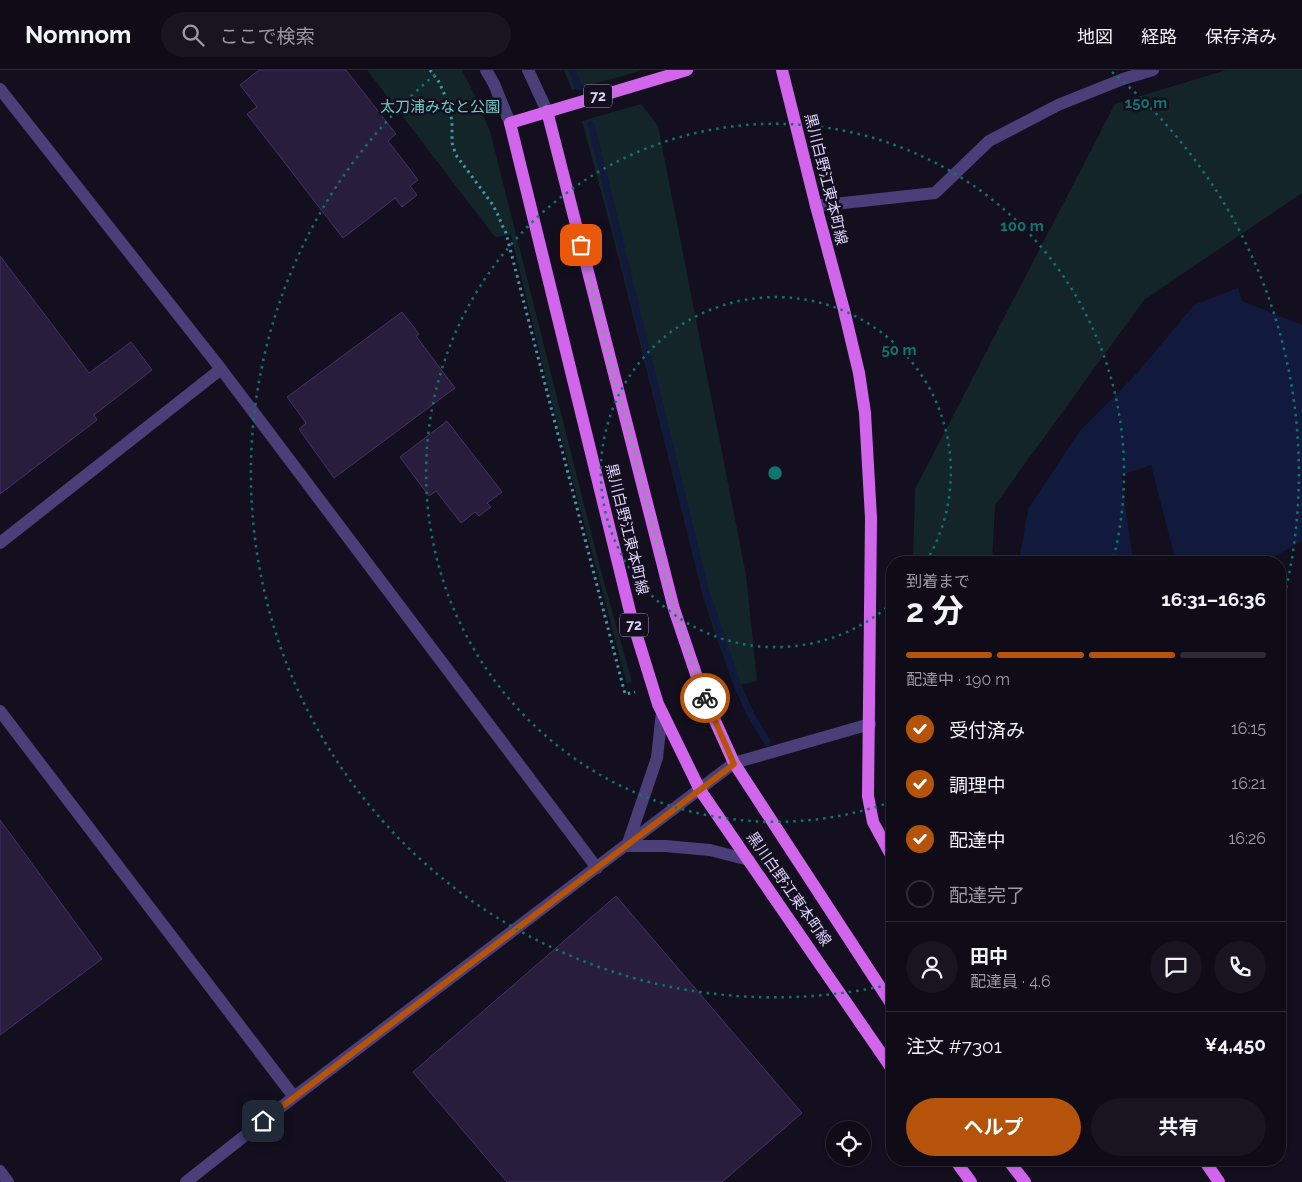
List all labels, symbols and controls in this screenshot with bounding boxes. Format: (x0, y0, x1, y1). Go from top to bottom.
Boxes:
search box (161, 12, 511, 57)
text: Nomnom (25, 20, 131, 49)
icon: search (179, 21, 207, 49)
text: ここで検索 (219, 25, 314, 47)
text: 地図 (1077, 26, 1113, 47)
text: 経路 (1141, 26, 1177, 47)
text: 保存済み (1205, 26, 1277, 47)
road number: 72 (584, 85, 612, 108)
text: 150 m (1125, 94, 1167, 112)
park label: 太刀浦みなと公園 (380, 98, 500, 116)
street label: 黒川白野江東本町線 (801, 111, 851, 247)
text: 100 m (1000, 217, 1044, 235)
pin (560, 224, 602, 266)
icon: bag (567, 231, 595, 259)
text: 50 m (881, 341, 917, 359)
street label: 黒川白野江東本町線 (602, 461, 652, 597)
centre of rings (766, 464, 784, 482)
text: 到着まで (906, 572, 970, 591)
text: 16:31–16:36 (1161, 588, 1266, 610)
text: 2 分 (906, 592, 964, 629)
road number: 72 (620, 614, 648, 636)
text: 配達中 · 190 m (906, 670, 1010, 689)
courier (680, 673, 730, 723)
icon: bike (691, 684, 719, 712)
icon: check (906, 715, 934, 743)
text: 受付済み (949, 719, 1025, 741)
text: 16:15 (1231, 719, 1266, 738)
icon: check (906, 770, 934, 798)
text: 調理中 (949, 774, 1006, 796)
text: 16:21 (1231, 774, 1266, 793)
icon: check (906, 825, 934, 853)
street label: 黒川白野江東本町線 (743, 829, 835, 949)
text: 配達中 (949, 829, 1006, 851)
text: 16:26 (1229, 829, 1266, 848)
text: 配達完了 (949, 884, 1025, 906)
button: person (906, 941, 958, 993)
button: chat (1150, 941, 1202, 993)
button: phone (1214, 941, 1266, 993)
text: 田中 (970, 945, 1008, 967)
text: 配達員 · 4.6 (970, 972, 1051, 991)
text: ¥4,450 (1204, 1033, 1266, 1055)
text: 注文 #7301 (906, 1035, 1002, 1057)
button: ヘルプ (906, 1098, 1081, 1156)
button: 共有 (1091, 1098, 1266, 1156)
pin (242, 1100, 284, 1142)
icon: home (249, 1107, 277, 1135)
map controls (826, 1121, 871, 1166)
button: locate (826, 1121, 871, 1166)

